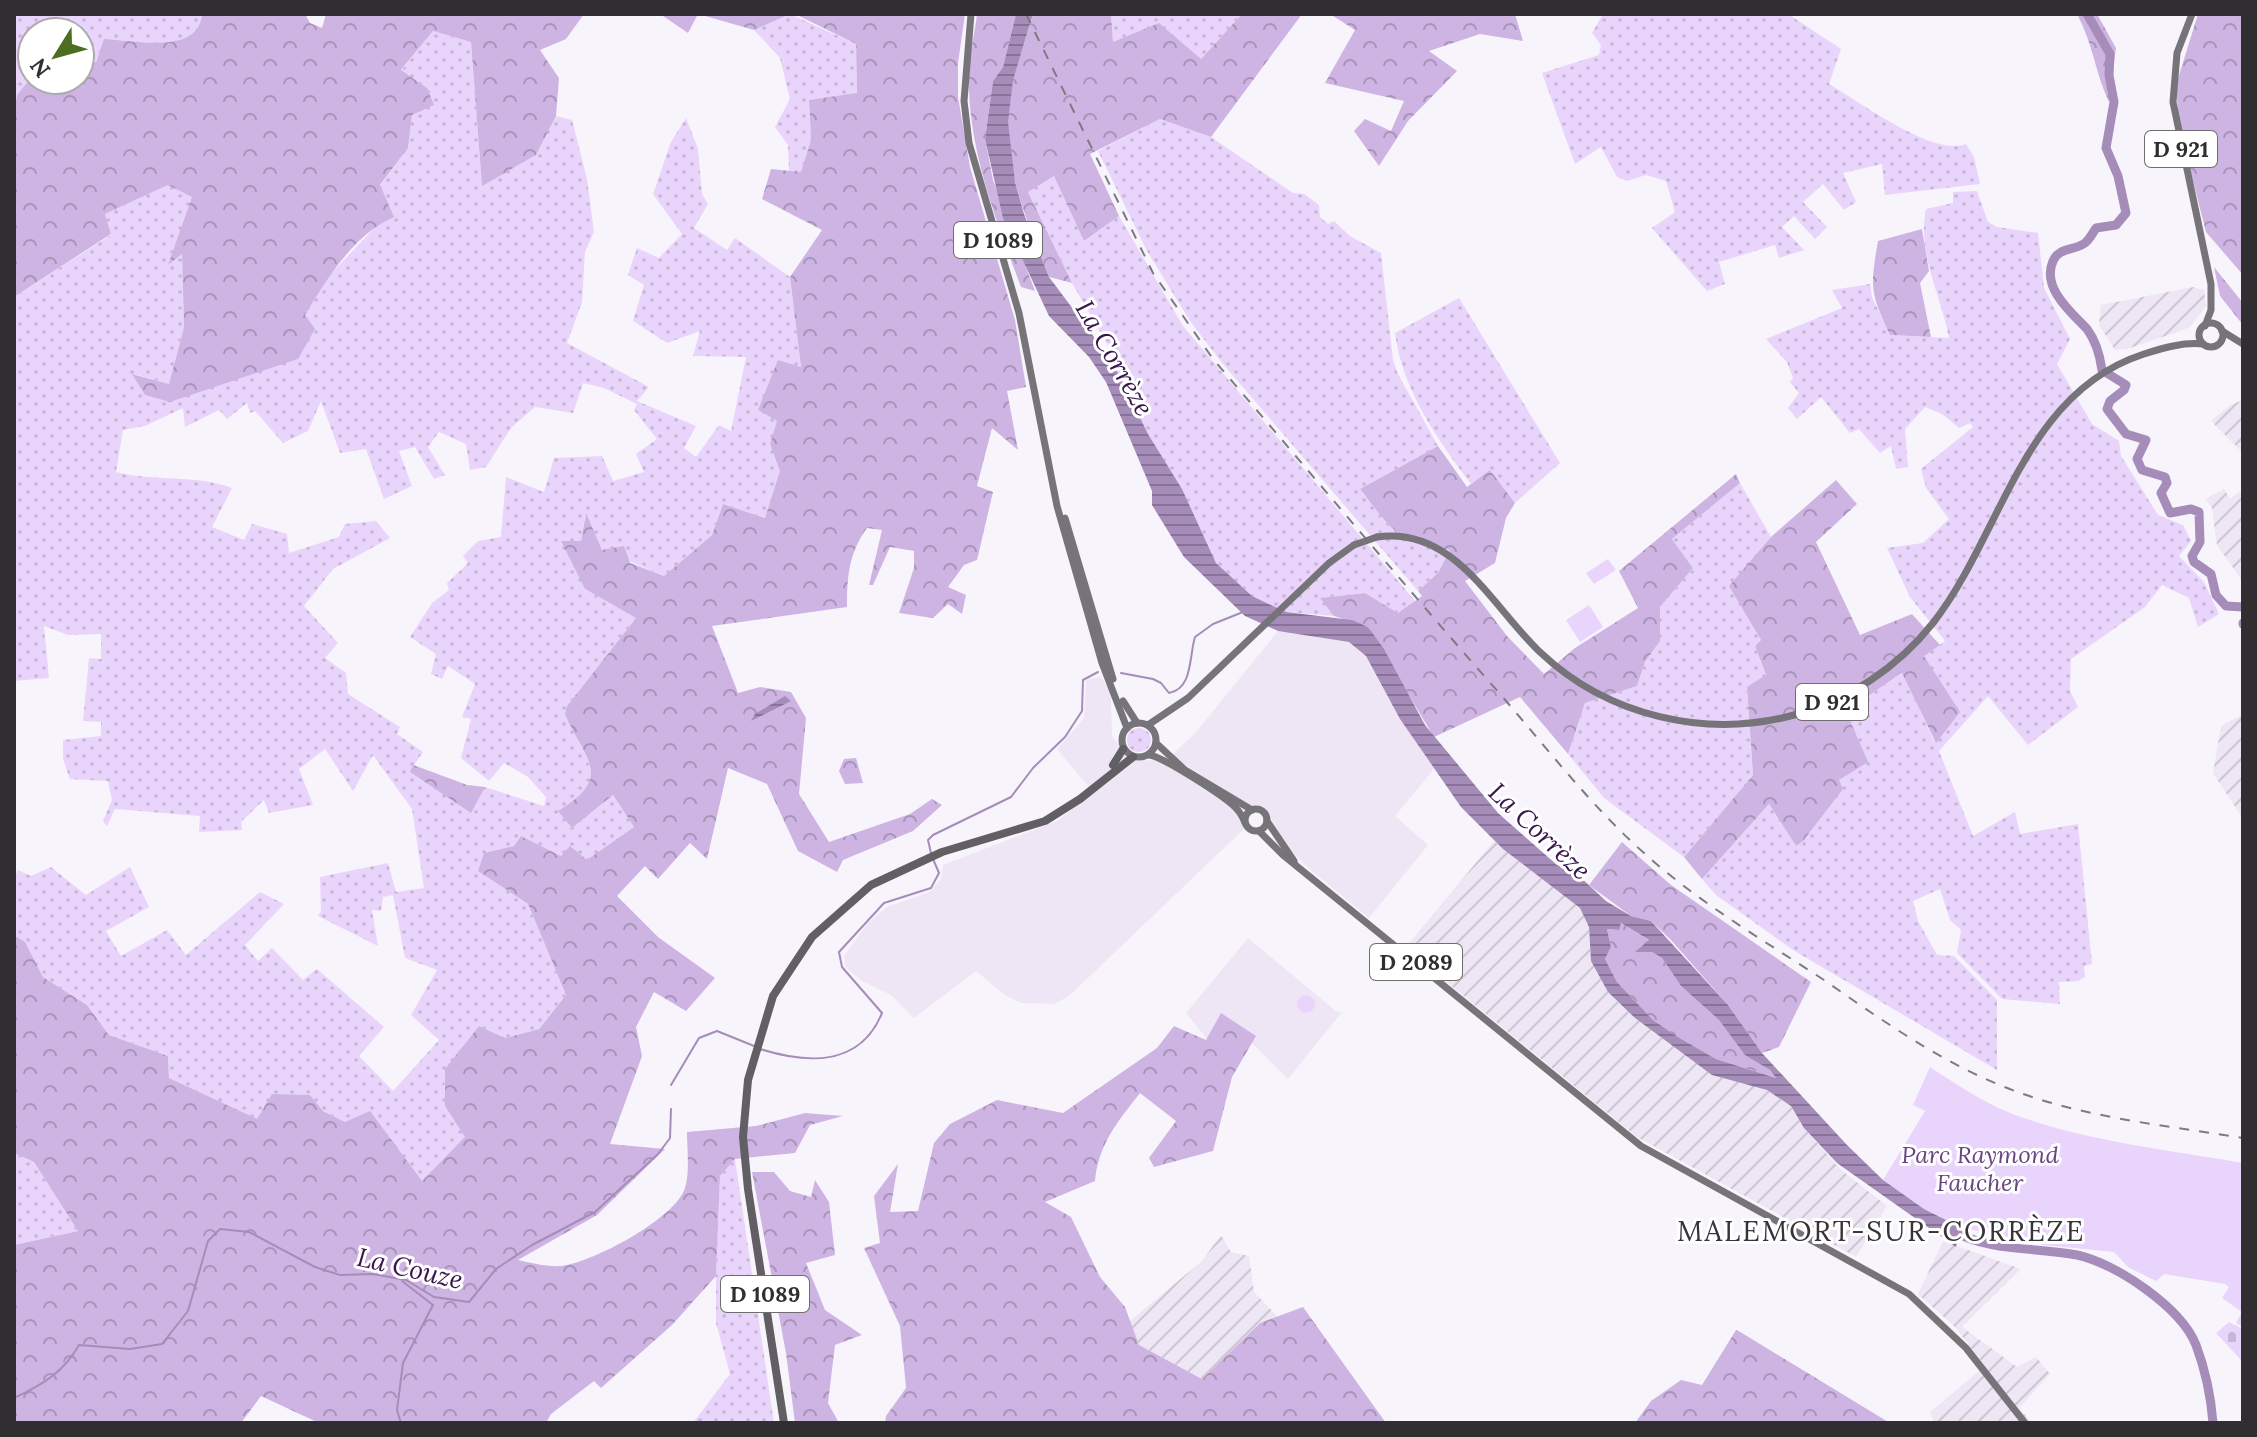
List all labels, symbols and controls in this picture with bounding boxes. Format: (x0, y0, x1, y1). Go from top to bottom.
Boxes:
north arrow (16, 16, 96, 96)
text: N (24, 53, 56, 83)
road number: D 921 (2145, 131, 2217, 167)
road number: D 1089 (954, 222, 1042, 258)
water label: La Corrèze (1069, 294, 1161, 422)
road number: D 921 (1796, 684, 1868, 720)
water label: La Corrèze (1482, 775, 1598, 887)
road number: D 2089 (1370, 944, 1462, 980)
park label: Parc Raymond Faucher (1901, 1139, 2059, 1198)
district label: MALEMORT-SUR-CORRÈZE (1677, 1213, 2085, 1249)
water label: La Couze (354, 1240, 466, 1296)
road number: D 1089 (721, 1276, 809, 1312)

